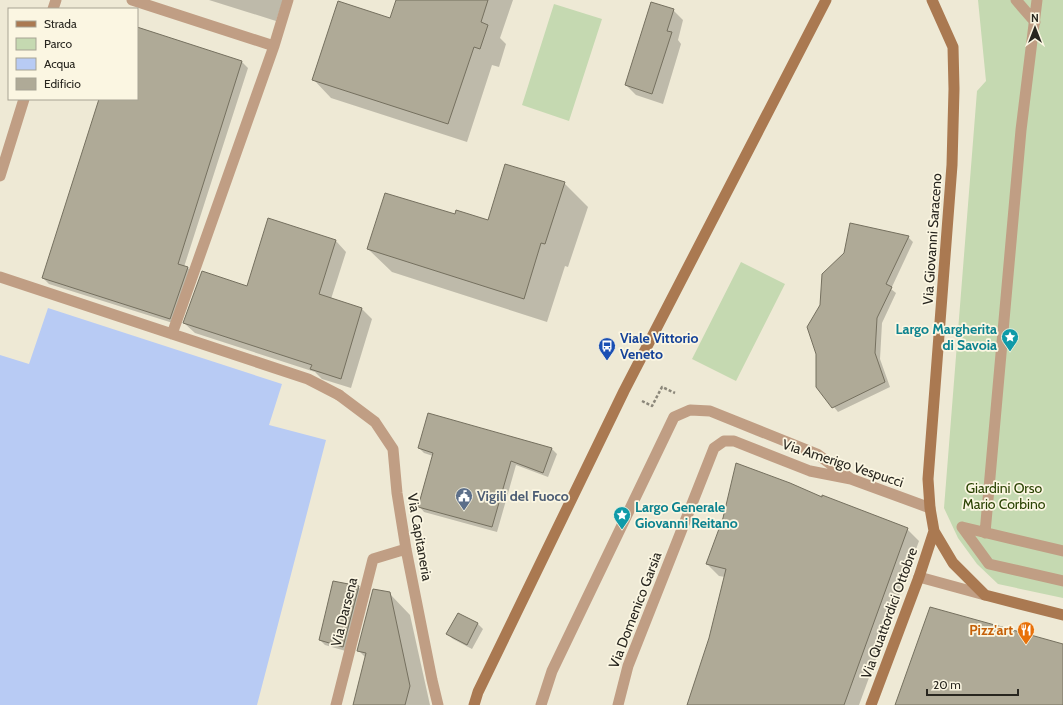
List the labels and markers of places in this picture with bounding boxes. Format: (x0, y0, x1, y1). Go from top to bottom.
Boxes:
place label: Largo Margherita di Savoia (896, 320, 997, 354)
place icon: Largo Margherita di Savoia (1000, 327, 1020, 352)
place label: Viale Vittorio Veneto (620, 329, 698, 363)
bus stop icon: Viale Vittorio Veneto (597, 336, 617, 361)
public building icon: Vigili del Fuoco (454, 486, 474, 511)
place label: Vigili del Fuoco (477, 487, 569, 505)
place label: Largo Generale Giovanni Reitano (635, 498, 738, 532)
place icon: Largo Generale Giovanni Reitano (612, 505, 632, 530)
restaurant icon: Pizz'art (1016, 620, 1036, 645)
place label: Pizz'art (969, 621, 1013, 639)

